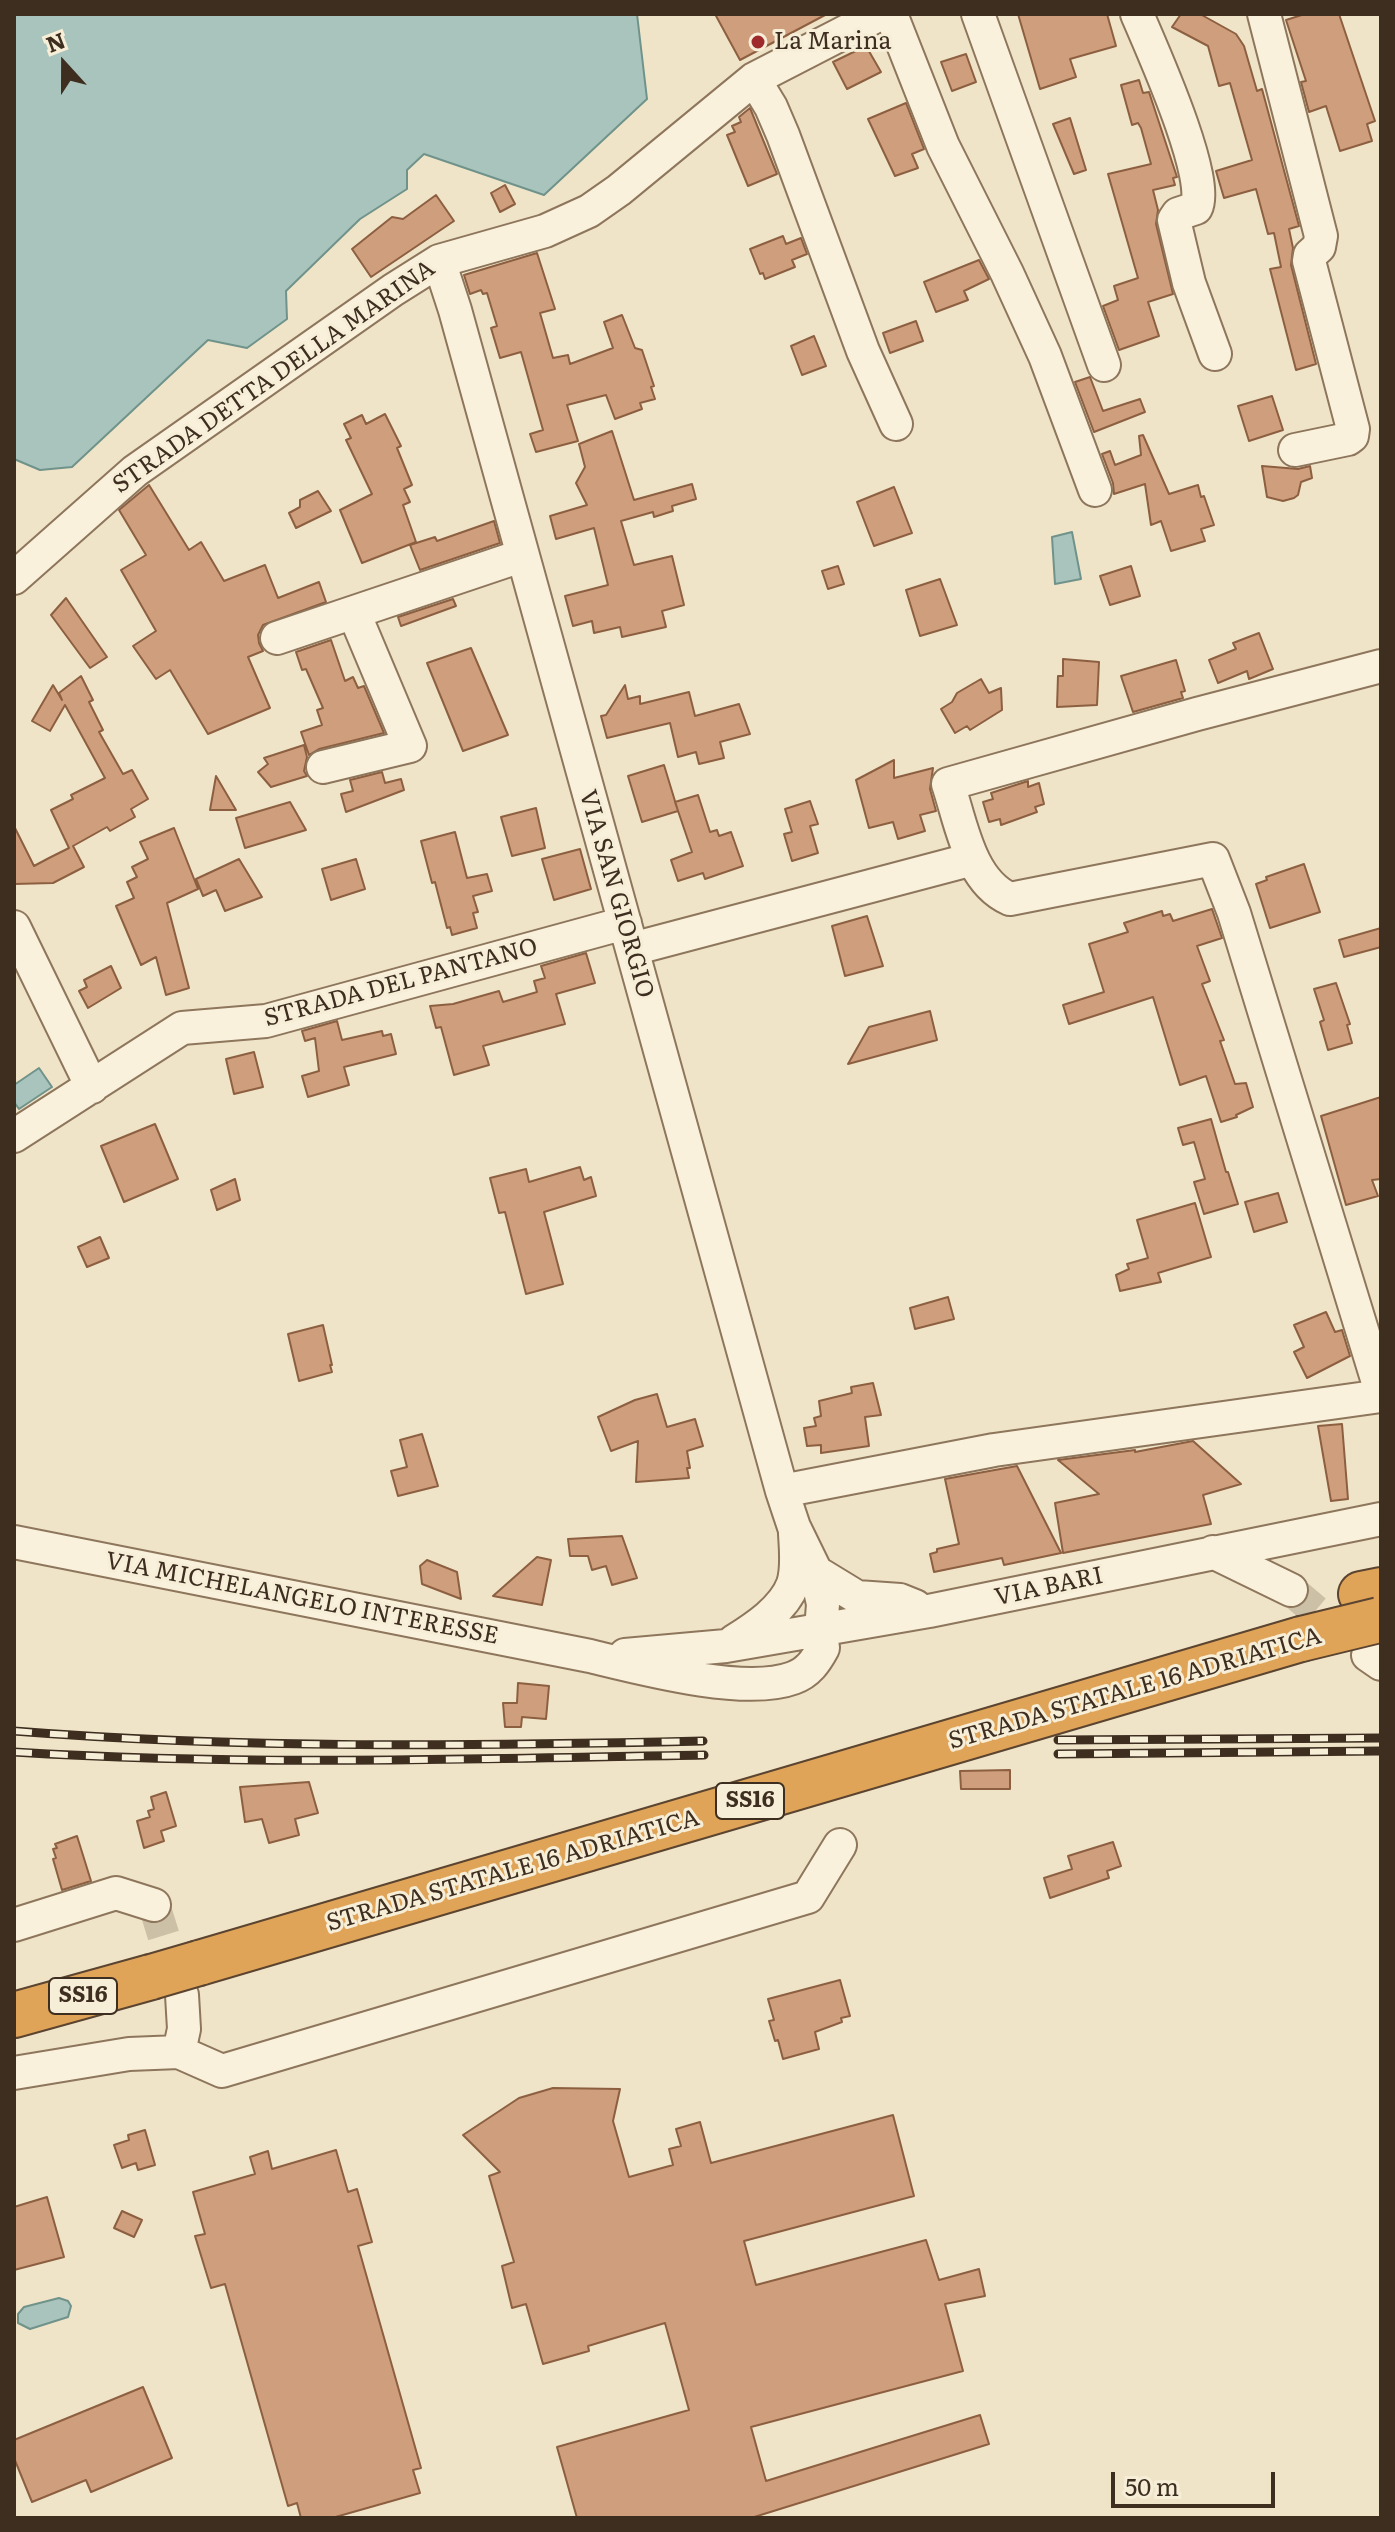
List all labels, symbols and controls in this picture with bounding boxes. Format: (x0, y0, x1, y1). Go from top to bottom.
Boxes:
text: N (41, 22, 70, 60)
north arrow (24, 24, 104, 104)
place label: La Marina (774, 28, 891, 56)
marker: La Marina (749, 33, 767, 51)
street label: STRADA DETTA DELLA MARINA (107, 254, 441, 500)
street label: VIA SAN GIORGIO (573, 787, 659, 1001)
street label: STRADA DEL PANTANO (261, 933, 541, 1033)
street label: VIA MICHELANGELO INTERESSE (103, 1547, 501, 1651)
street label: VIA BARI (992, 1561, 1106, 1613)
street label: STRADA STATALE 16 ADRIATICA (945, 1622, 1325, 1756)
road number: SS16 (716, 1783, 784, 1819)
street label: STRADA STATALE 16 ADRIATICA (323, 1804, 703, 1938)
road number: SS16 (49, 1978, 117, 2014)
scale bar (1115, 2456, 1279, 2506)
text: 50 m (1125, 2468, 1179, 2503)

